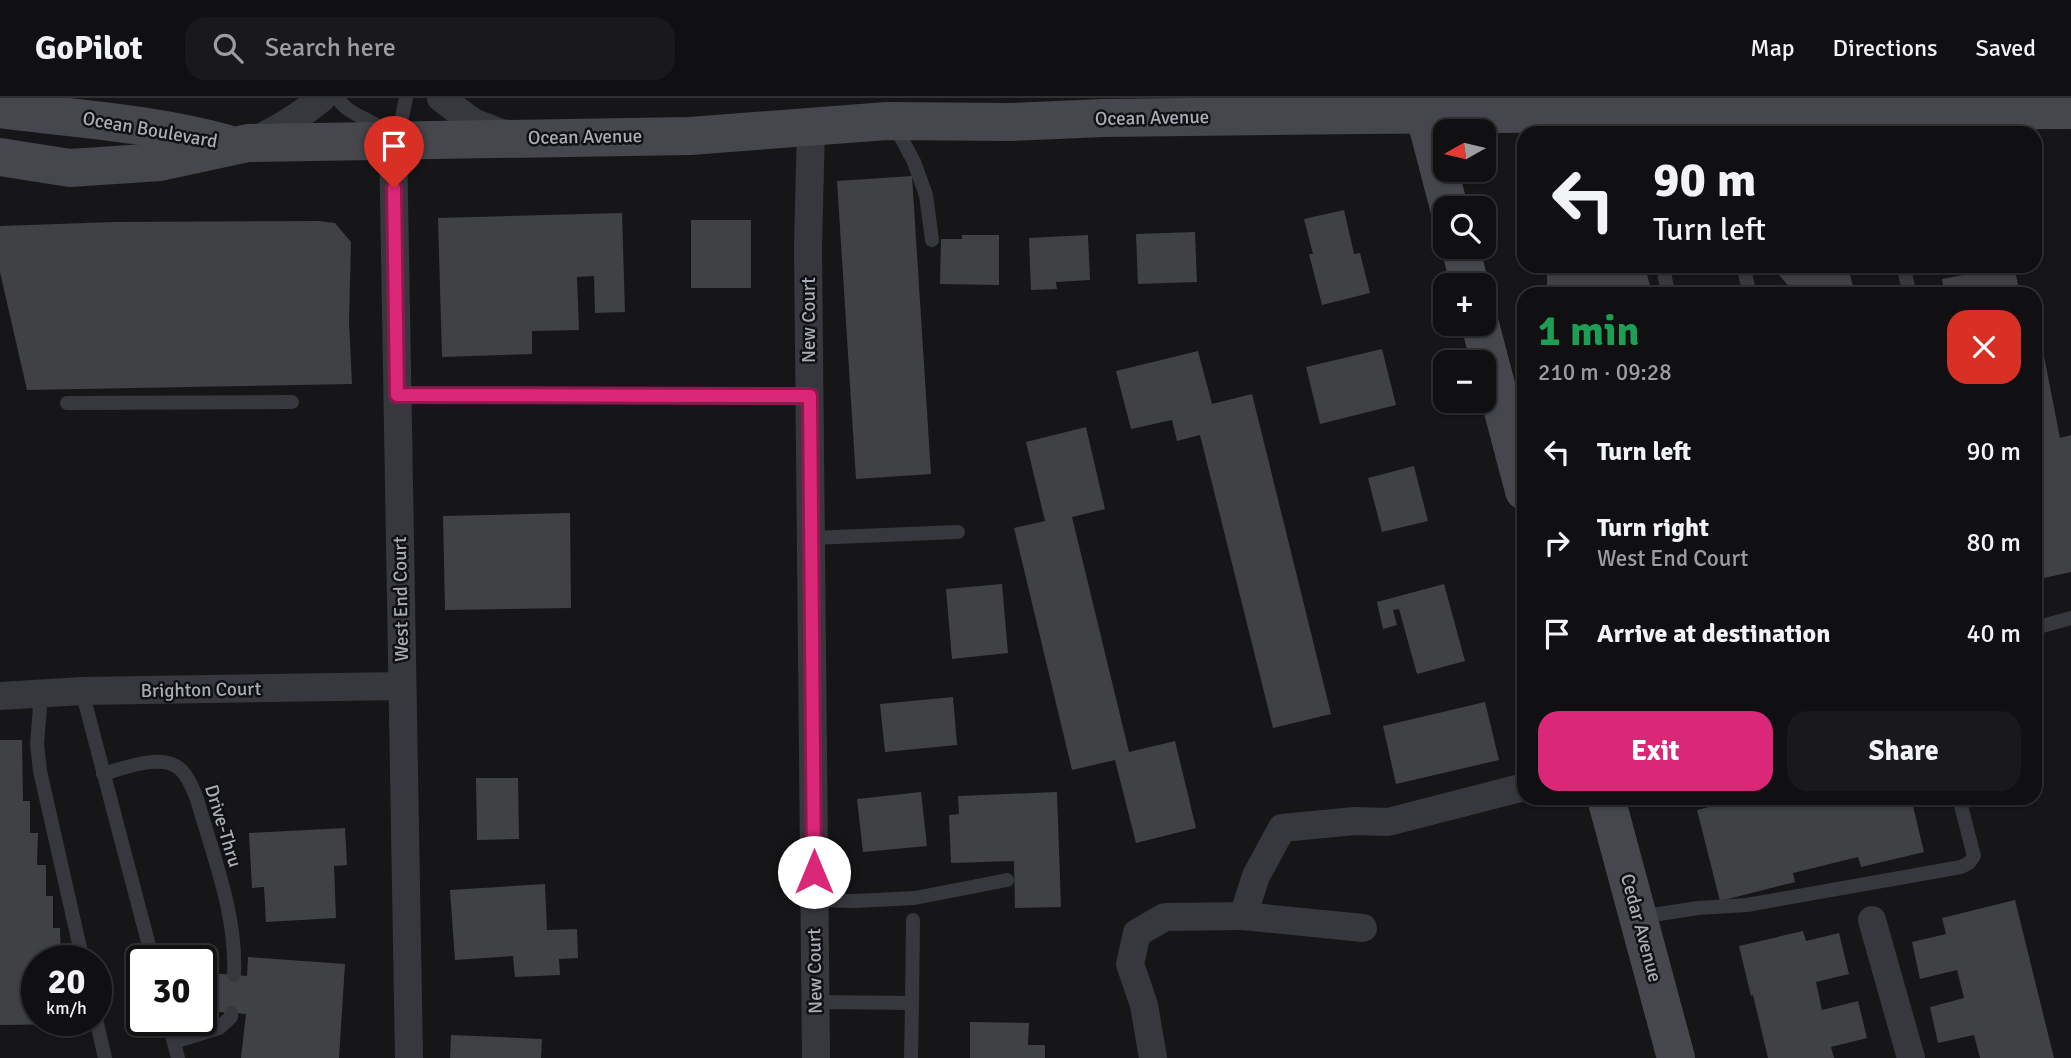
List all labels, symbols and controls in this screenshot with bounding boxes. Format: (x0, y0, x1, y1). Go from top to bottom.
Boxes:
search box (185, 17, 675, 80)
text: GoPilot (35, 28, 143, 69)
icon: search (209, 29, 247, 67)
text: Search here (265, 32, 396, 64)
text: Map (1750, 33, 1795, 63)
text: Directions (1833, 33, 1938, 63)
text: Saved (1976, 33, 2036, 63)
street label: Ocean Avenue (1095, 105, 1209, 131)
street label: Ocean Boulevard (81, 106, 219, 154)
pin (364, 116, 424, 188)
north arrow (1433, 119, 1496, 182)
map controls (1433, 119, 1496, 413)
street label: Ocean Avenue (528, 124, 642, 150)
icon: arrive (375, 127, 413, 165)
text: 90 m (1653, 150, 1756, 210)
icon: left (1538, 154, 1629, 245)
button: search (1433, 196, 1496, 259)
text: Turn left (1653, 210, 1766, 249)
button: + (1433, 273, 1496, 336)
street label: New Court (797, 277, 821, 363)
text: 1 min (1538, 306, 1639, 357)
button: close (1947, 310, 2021, 384)
button: − (1433, 350, 1496, 413)
text: 210 m · 09:28 (1538, 358, 1672, 387)
icon: left (1538, 433, 1576, 471)
text: Turn left (1597, 436, 1691, 468)
text: 90 m (1966, 436, 2021, 468)
text: Turn right (1597, 512, 1709, 544)
icon: right (1538, 524, 1576, 562)
text: 80 m (1966, 527, 2021, 559)
street label: West End Court (388, 536, 414, 662)
text: West End Court (1597, 544, 1748, 573)
icon: arrive (1538, 615, 1576, 653)
text: Arrive at destination (1597, 618, 1830, 650)
text: 40 m (1966, 618, 2021, 650)
street label: Brighton Court (140, 677, 262, 703)
button: Exit (1538, 711, 1773, 791)
button: Share (1787, 711, 2021, 791)
street label: Drive-Thru (199, 782, 247, 870)
position arrow (777, 835, 851, 909)
street label: Cedar Avenue (1615, 871, 1667, 985)
street label: New Court (802, 928, 828, 1014)
speed limit sign: 30 (126, 945, 217, 1036)
text: 20 (48, 960, 85, 1003)
text: km/h (46, 997, 87, 1019)

